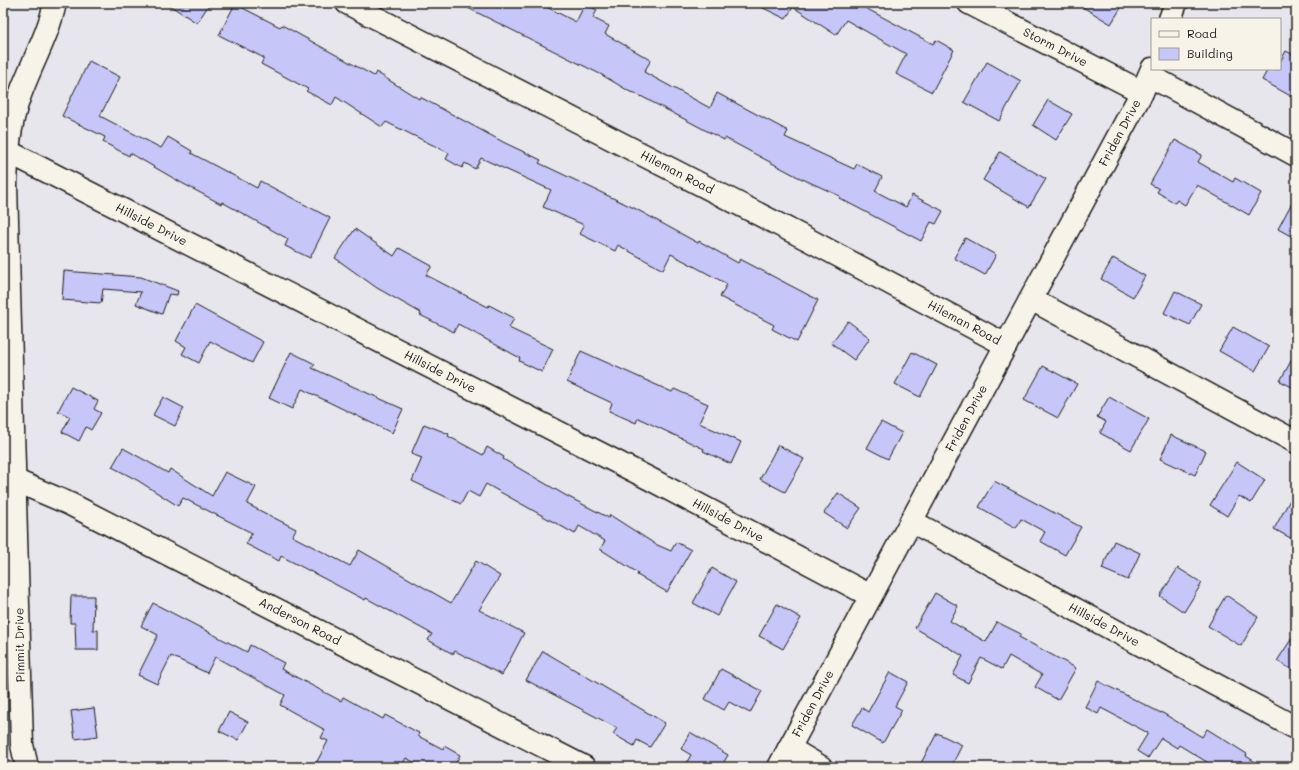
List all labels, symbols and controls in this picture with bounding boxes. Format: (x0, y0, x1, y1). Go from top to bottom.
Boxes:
legend (1151, 18, 1281, 70)
street label: Storm Drive (1021, 23, 1091, 70)
text: Road (1187, 25, 1217, 41)
text: Building (1187, 45, 1233, 61)
street label: Friden Drive (1095, 96, 1144, 169)
street label: Hileman Road (638, 146, 717, 197)
street label: Hillside Drive (113, 199, 190, 249)
street label: Hileman Road (925, 296, 1004, 348)
street label: Hillside Drive (402, 346, 479, 396)
street label: Friden Drive (941, 381, 990, 454)
street label: Hillside Drive (690, 494, 767, 545)
street label: Anderson Road (257, 593, 344, 648)
street label: Hillside Drive (1066, 598, 1143, 649)
street label: Pimmit Drive (10, 608, 28, 682)
street label: Friden Drive (788, 667, 837, 739)

